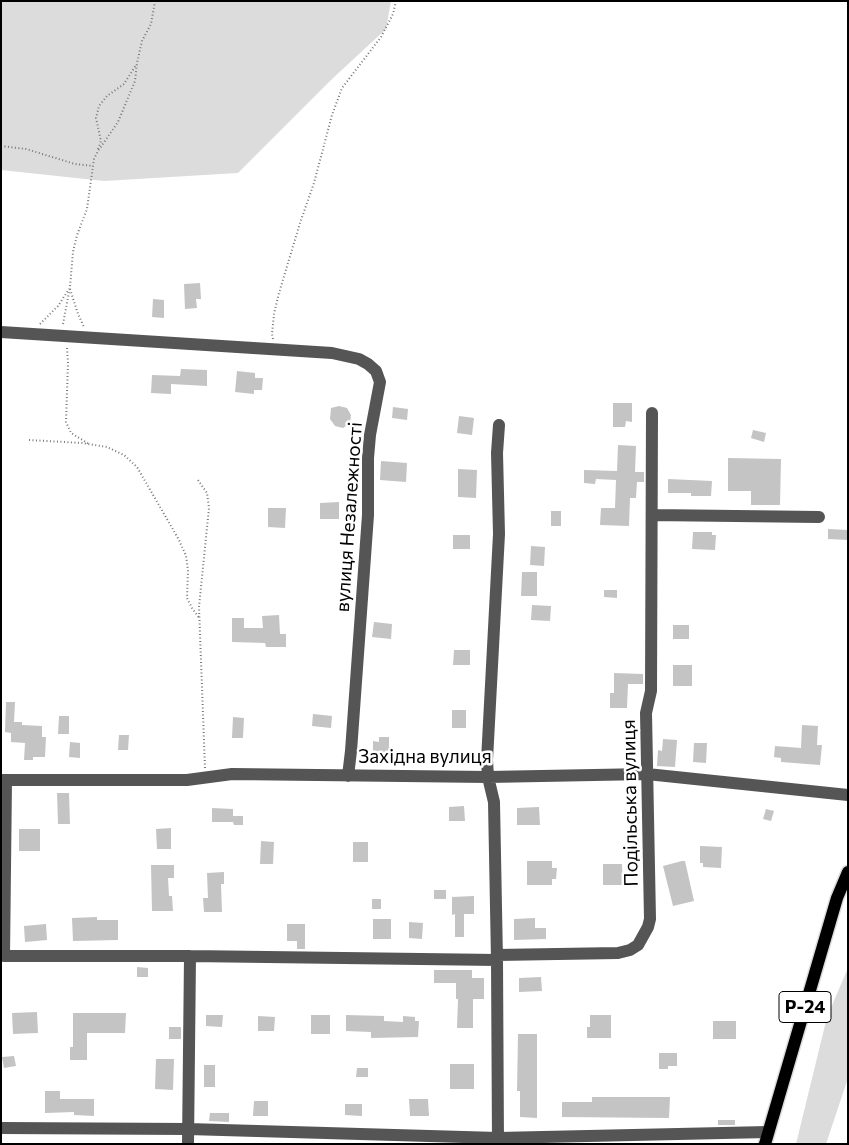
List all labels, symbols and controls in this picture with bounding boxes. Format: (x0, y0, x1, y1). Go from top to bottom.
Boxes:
street label: вулиця Незалежності (331, 421, 367, 613)
street label: Подільська вулиця (617, 719, 643, 887)
street label: Західна вулиця (358, 746, 492, 768)
road number: Р-24 (779, 992, 831, 1022)

